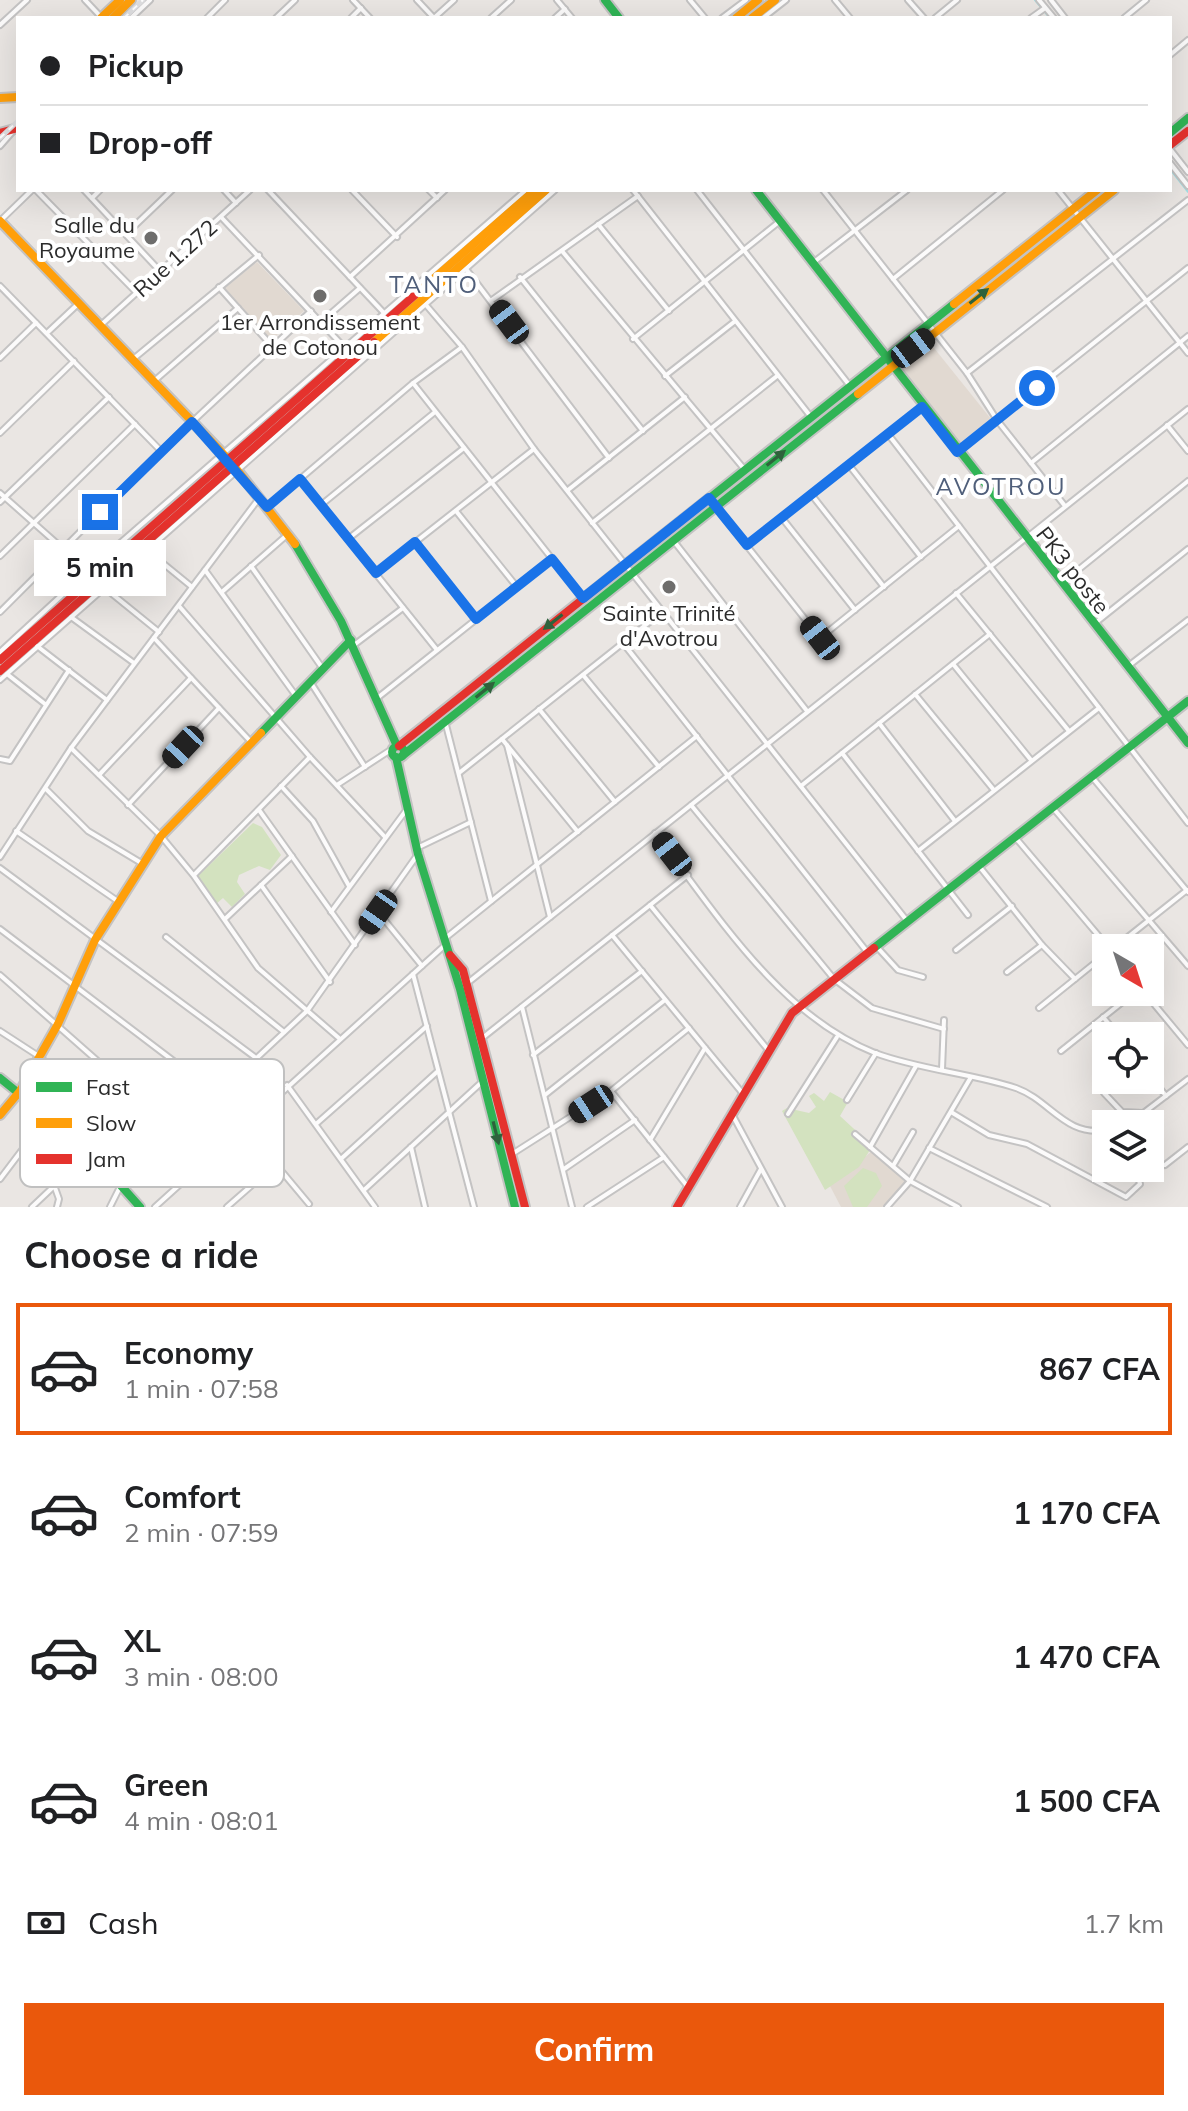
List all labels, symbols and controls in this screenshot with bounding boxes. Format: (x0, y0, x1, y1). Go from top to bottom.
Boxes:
text: Pickup (88, 47, 184, 85)
text: Drop-off (88, 124, 212, 162)
place label: Salle du Royaume (39, 211, 135, 264)
street label: Rue 1.272 (127, 213, 223, 303)
marker: Salle du Royaume (142, 229, 160, 247)
district label: TANTO (389, 269, 479, 299)
marker: 1er Arrondissement de Cotonou (311, 287, 329, 305)
one-way arrow (969, 289, 989, 305)
car (485, 296, 533, 348)
place label: 1er Arrondissement de Cotonou (220, 308, 421, 361)
car (887, 324, 939, 372)
route start (1019, 370, 1055, 406)
one-way arrow (766, 450, 786, 467)
district label: AVOTROU (935, 471, 1067, 501)
route end (82, 494, 118, 530)
street label: PK3 poste (1030, 521, 1116, 619)
callout: 5 min (34, 540, 166, 596)
text: 5 min (66, 551, 134, 584)
marker: Sainte Trinité d'Avotrou (660, 578, 678, 596)
place label: Sainte Trinité d'Avotrou (603, 599, 735, 652)
car (796, 612, 844, 664)
one-way arrow (543, 613, 563, 629)
one-way arrow (475, 682, 495, 698)
car (158, 721, 208, 773)
car (648, 828, 696, 880)
car (354, 885, 402, 939)
north arrow (1092, 934, 1164, 1006)
map controls (1092, 934, 1164, 1182)
button: locate (1092, 1022, 1164, 1094)
legend (20, 1059, 284, 1187)
text: Fast (86, 1073, 130, 1101)
car (564, 1081, 618, 1127)
text: Slow (86, 1109, 136, 1137)
button: layers (1092, 1110, 1164, 1182)
one-way arrow (490, 1121, 502, 1146)
text: Jam (86, 1145, 126, 1173)
text: Choose a ride (24, 1232, 258, 1277)
icon: car (28, 1333, 100, 1405)
text: Economy (124, 1334, 253, 1372)
text: 867 CFA (1039, 1350, 1160, 1388)
text: 1 min · 07:58 (124, 1372, 279, 1405)
icon: car (28, 1477, 100, 1549)
text: Comfort (124, 1478, 241, 1516)
text: 1 170 CFA (1013, 1494, 1160, 1532)
text: 2 min · 07:59 (124, 1516, 279, 1549)
icon: car (28, 1621, 100, 1693)
text: XL (124, 1622, 161, 1660)
text: 1 470 CFA (1013, 1638, 1160, 1676)
text: 3 min · 08:00 (124, 1660, 279, 1693)
icon: car (28, 1765, 100, 1837)
text: Green (124, 1766, 209, 1804)
text: 1 500 CFA (1013, 1782, 1160, 1820)
text: 4 min · 08:01 (124, 1804, 279, 1837)
icon: cash (24, 1901, 68, 1945)
text: Cash (88, 1904, 159, 1942)
text: 1.7 km (1084, 1907, 1164, 1940)
button: Confirm (24, 2003, 1164, 2095)

